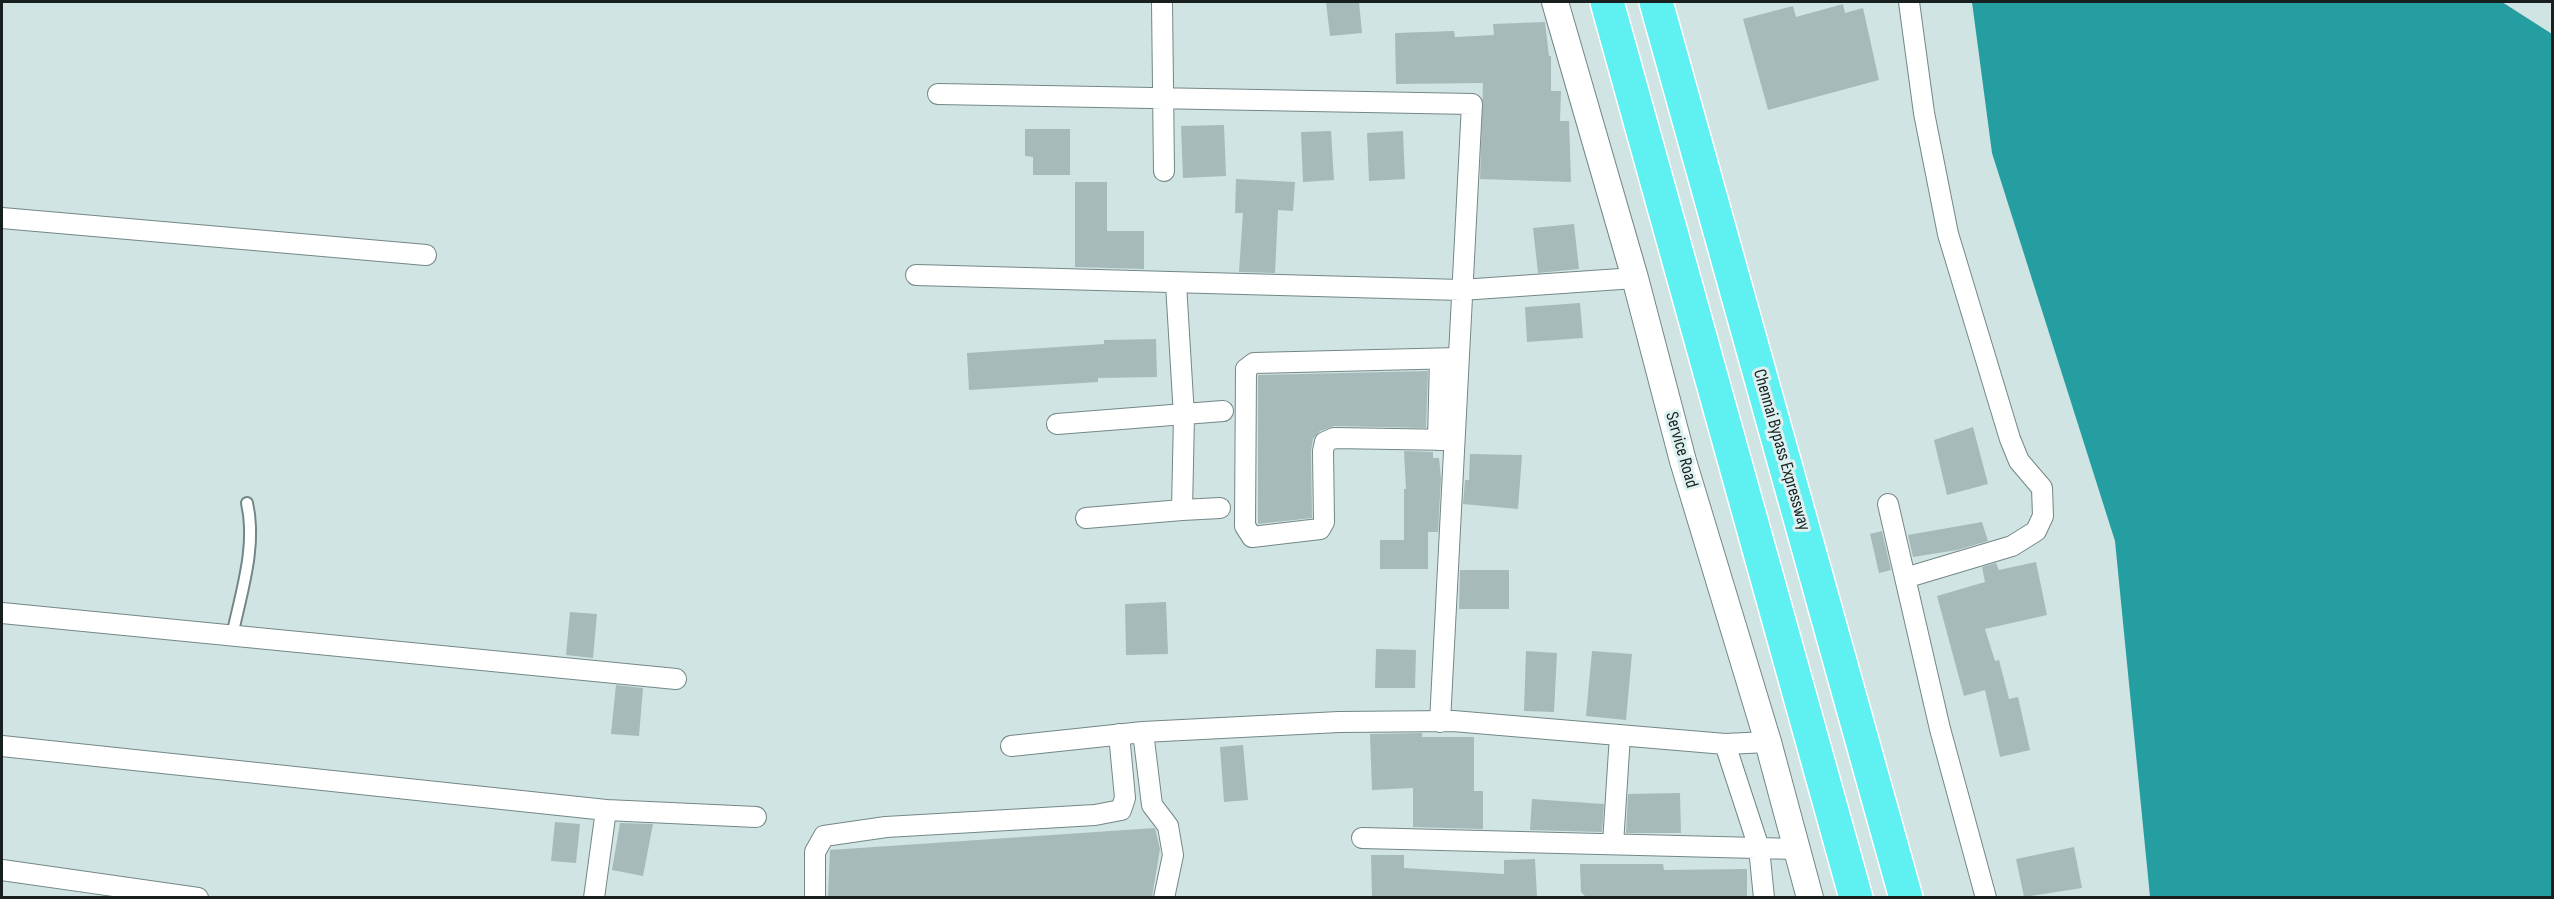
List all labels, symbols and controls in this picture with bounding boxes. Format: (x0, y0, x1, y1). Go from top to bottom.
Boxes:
street label: Chennai Bypass Expressway (1748, 367, 1814, 533)
street label: Service Road (1660, 410, 1702, 490)

